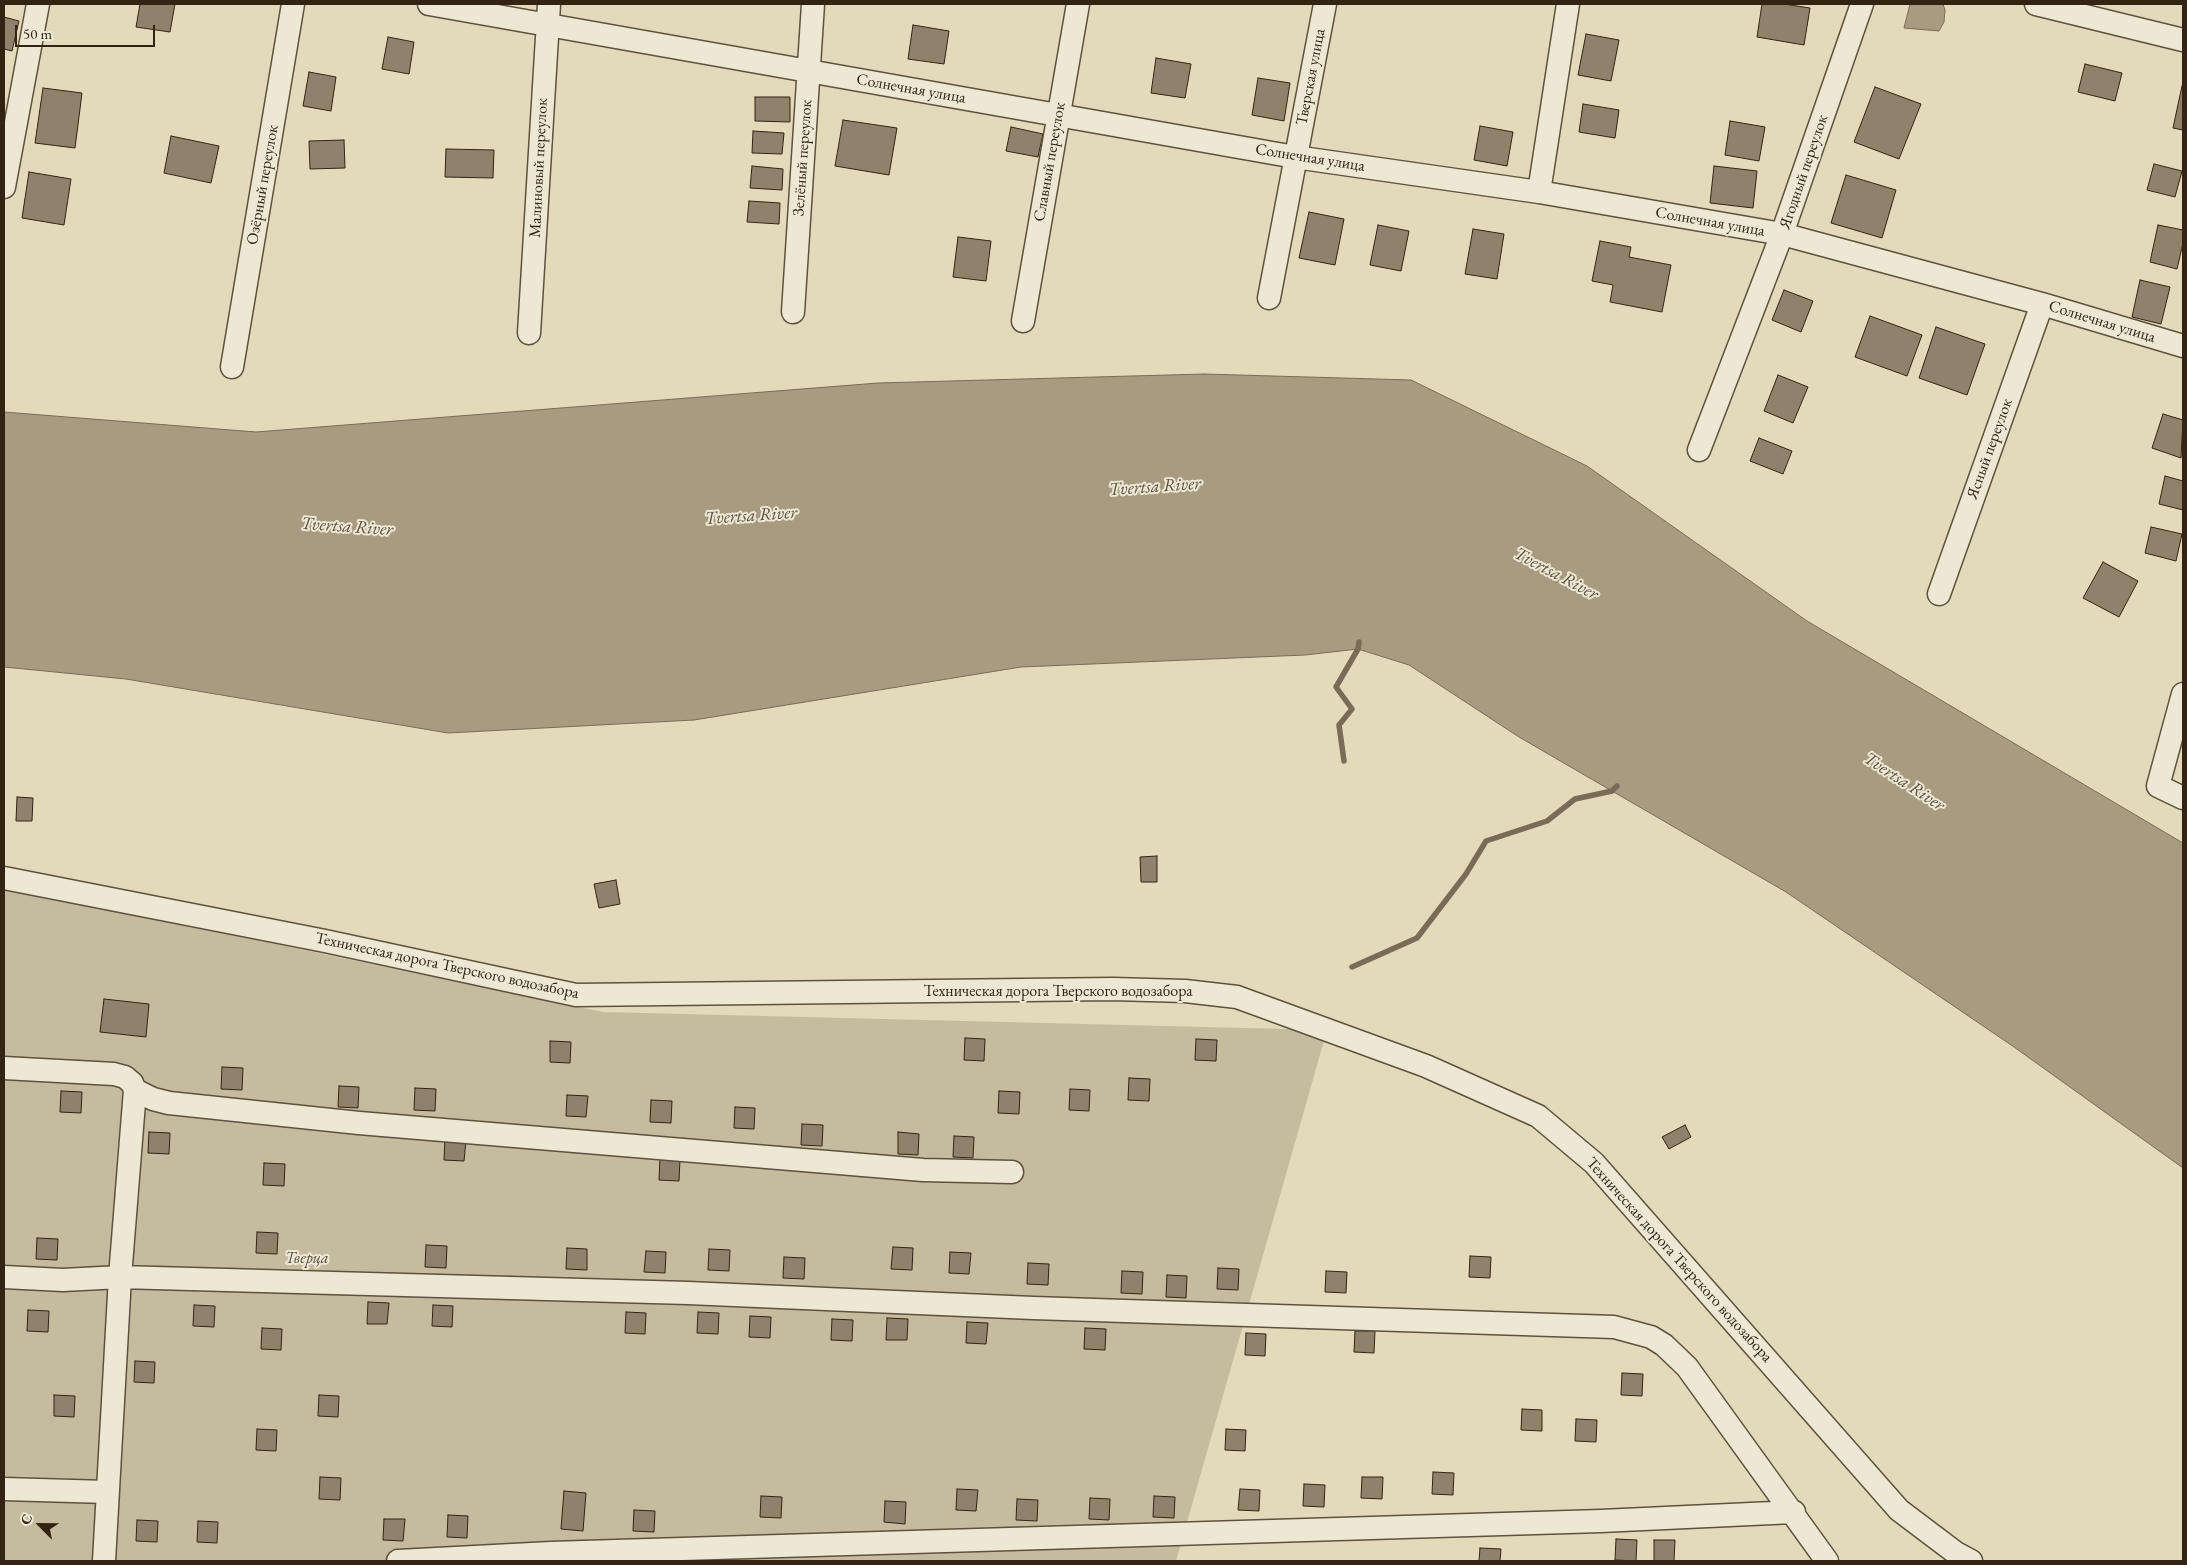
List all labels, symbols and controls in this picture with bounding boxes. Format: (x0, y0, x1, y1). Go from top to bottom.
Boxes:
scale bar (18, 15, 158, 47)
text: 50 m (23, 24, 52, 43)
street label: Тверская улица (1292, 27, 1330, 127)
street label: Солнечная улица (855, 70, 967, 108)
street label: Малиновый переулок (526, 98, 552, 238)
street label: Зелёный переулок (789, 99, 817, 217)
street label: Славный переулок (1030, 101, 1070, 223)
street label: Ягодный переулок (1775, 112, 1833, 232)
street label: Озёрный переулок (243, 124, 283, 246)
street label: Солнечная улица (1254, 140, 1366, 176)
street label: Солнечная улица (1654, 203, 1766, 241)
street label: Солнечная улица (2046, 297, 2158, 347)
street label: Ясный переулок (1963, 396, 2017, 502)
water label: Tvertsa River (1108, 473, 1202, 501)
water label: Tvertsa River (704, 502, 798, 530)
water label: Tvertsa River (300, 513, 394, 541)
water label: Tvertsa River (1510, 543, 1602, 605)
water label: Tvertsa River (1859, 748, 1949, 816)
street label: Техническая дорога Тверского водозабора (313, 929, 581, 1003)
street label: Техническая дорога Тверского водозабора (923, 982, 1193, 1002)
street label: Техническая дорога Тверского водозабора (1582, 1154, 1776, 1366)
park label: Тверца (285, 1249, 329, 1269)
north arrow (15, 1500, 65, 1550)
text: С (16, 1511, 36, 1527)

